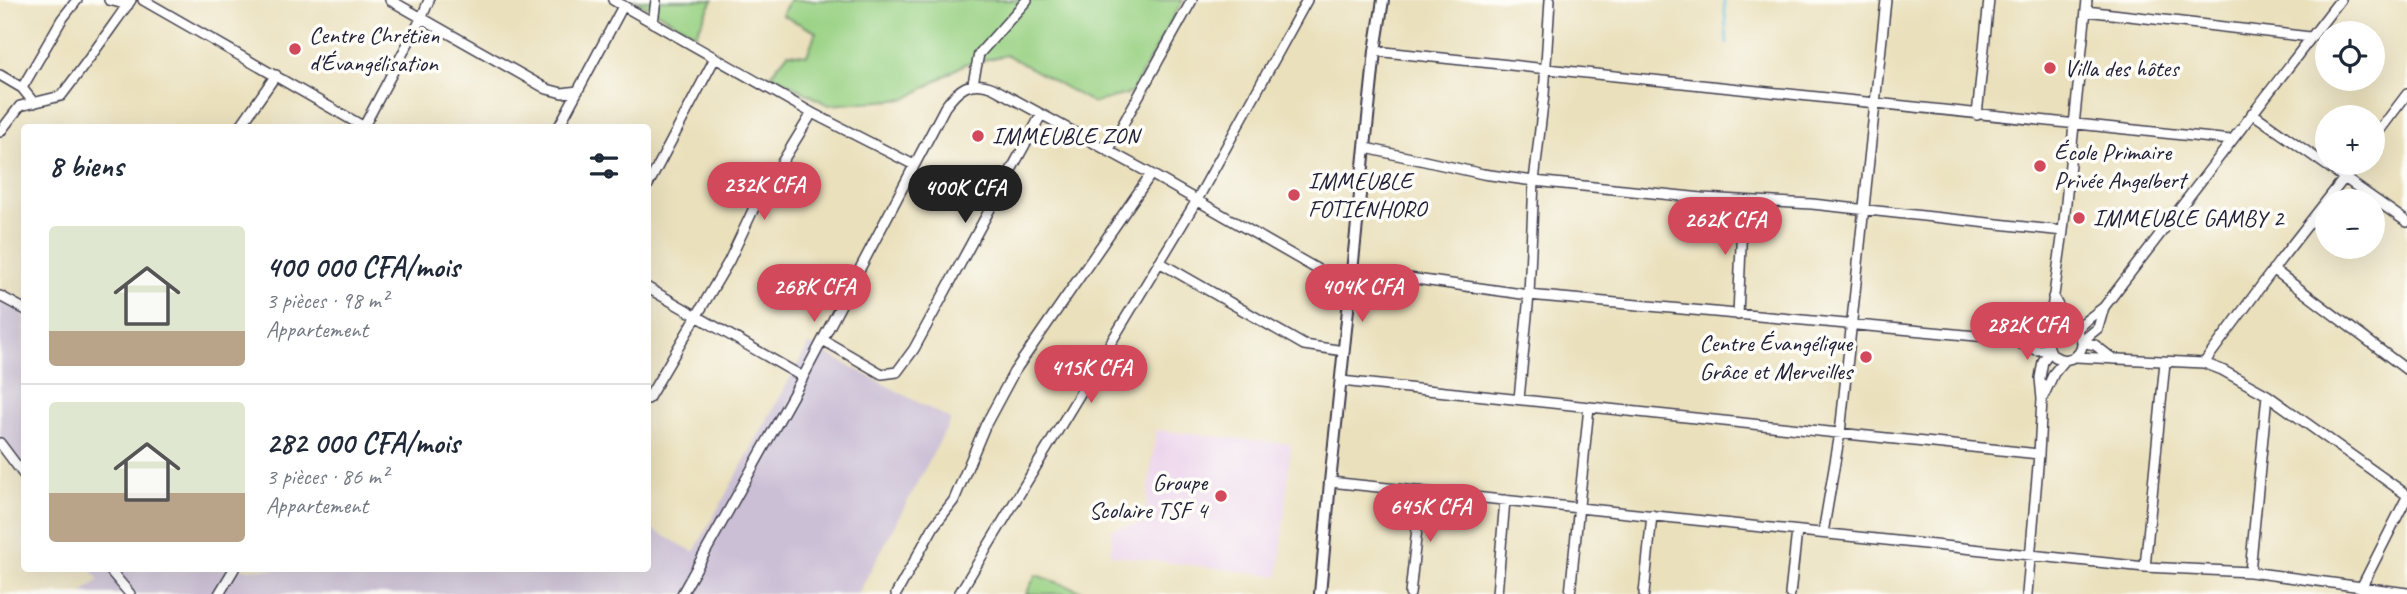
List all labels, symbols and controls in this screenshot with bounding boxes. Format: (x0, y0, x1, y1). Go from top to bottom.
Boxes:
place label: Centre Chrétien d'Évangélisation (309, 20, 439, 78)
map controls (2315, 21, 2385, 259)
button: locate (2315, 21, 2385, 91)
marker: Centre Chrétien d'Évangélisation (287, 41, 303, 57)
place label: Villa des hôtes (2064, 53, 2180, 83)
marker: Villa des hôtes (2042, 60, 2058, 76)
button: + (2315, 105, 2385, 175)
place label: IMMEUBLE ZON (992, 121, 1143, 151)
marker: IMMEUBLE ZON (970, 128, 986, 144)
place label: École Primaire Privée Angelbert (2054, 137, 2189, 195)
text: 8 biens (49, 147, 123, 185)
icon: filters (585, 147, 623, 185)
marker: École Primaire Privée Angelbert (2032, 158, 2048, 174)
pin: 232K CFA (692, 162, 836, 222)
pin: 400K CFA (893, 166, 1037, 225)
place label: IMMEUBLE FOTIENHORO (1308, 166, 1428, 224)
text: 232K CFA (723, 170, 805, 199)
text: 400K CFA (924, 173, 1006, 202)
marker: IMMEUBLE FOTIENHORO (1286, 187, 1302, 203)
button: − (2315, 189, 2385, 259)
pin: 262K CFA (1653, 198, 1797, 257)
place label: IMMEUBLE GAMBY 2 (2093, 203, 2285, 233)
text: 262K CFA (1684, 205, 1766, 234)
marker: IMMEUBLE GAMBY 2 (2071, 210, 2087, 226)
text: 400 000 CFA/mois (266, 248, 460, 286)
icon: home (105, 254, 189, 338)
pin: 268K CFA (742, 264, 886, 324)
pin: 404K CFA (1290, 264, 1434, 324)
text: 268K CFA (773, 272, 855, 301)
text: 404K CFA (1321, 272, 1403, 301)
text: 3 pièces · 98 m² (266, 286, 388, 315)
pin: 282K CFA (1955, 302, 2099, 362)
text: 282K CFA (1986, 310, 2068, 339)
text: Appartement (266, 315, 368, 344)
place label: Centre Évangélique Grâce et Merveilles (1699, 328, 1855, 386)
pin: 415K CFA (1019, 346, 1163, 405)
marker: Centre Évangélique Grâce et Merveilles (1858, 349, 1874, 365)
text: 415K CFA (1050, 353, 1132, 382)
text: 282 000 CFA/mois (266, 424, 460, 462)
icon: home (105, 430, 189, 514)
text: 3 pièces · 86 m² (266, 462, 388, 491)
place label: Groupe Scolaire TSF 4 (1089, 467, 1209, 525)
pin: 645K CFA (1358, 484, 1502, 544)
marker: Groupe Scolaire TSF 4 (1213, 488, 1229, 504)
text: Appartement (266, 491, 368, 520)
text: 645K CFA (1389, 492, 1471, 521)

